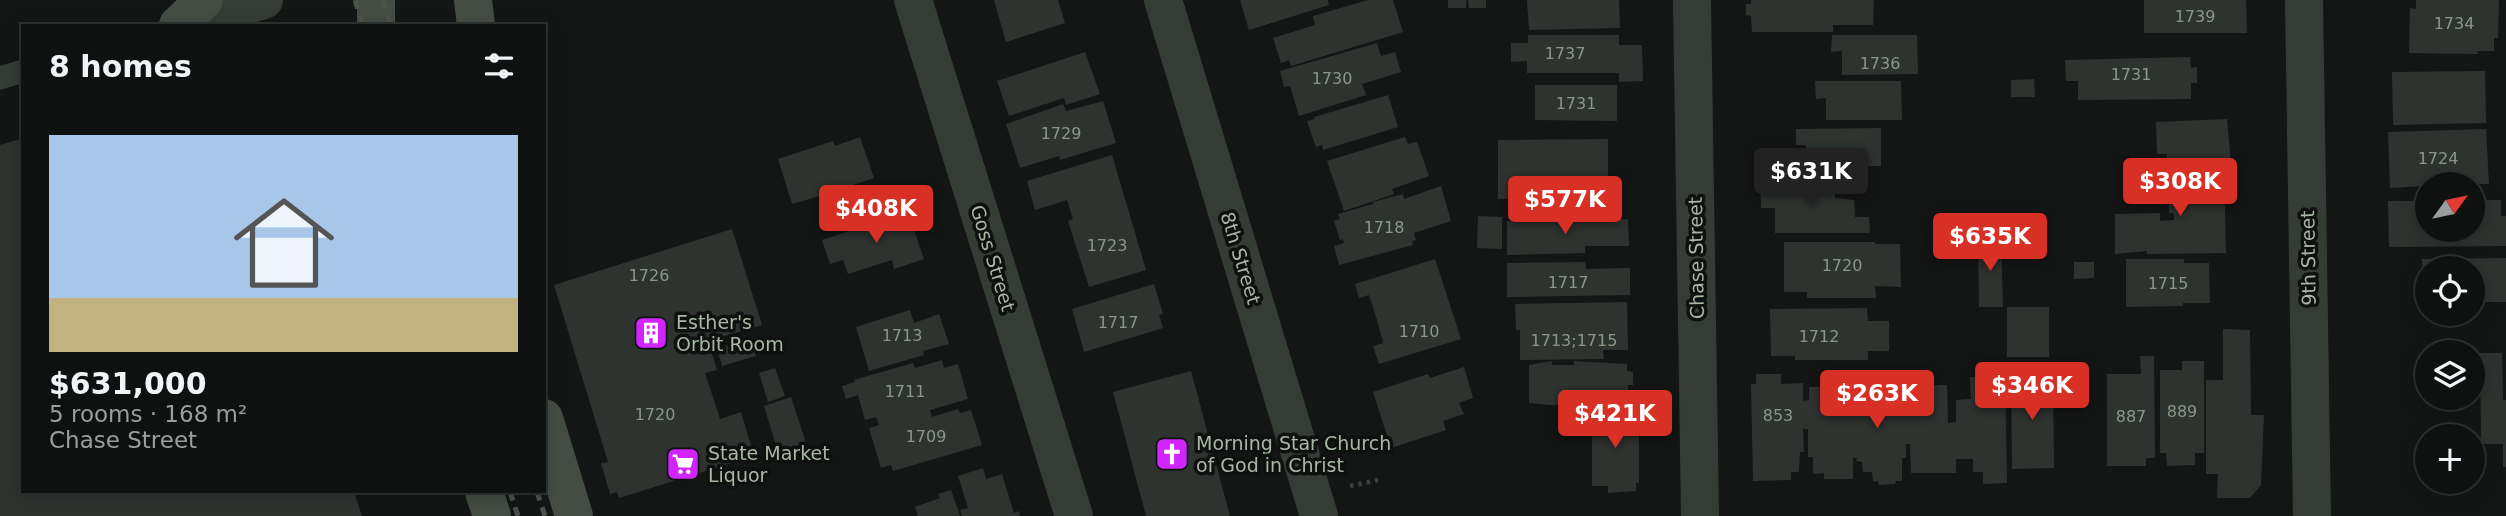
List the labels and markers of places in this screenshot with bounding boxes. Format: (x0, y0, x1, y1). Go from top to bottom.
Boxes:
pin: $631K (1762, 148, 1860, 208)
pin: $308K (2131, 158, 2229, 218)
pin: $577K (1516, 176, 1614, 236)
pin: $408K (827, 186, 925, 245)
pin: $635K (1941, 214, 2039, 273)
place label: Esther's Orbit Room (676, 311, 784, 355)
building icon: Esther's Orbit Room (632, 314, 670, 352)
pin: $346K (1983, 362, 2081, 422)
pin: $263K (1828, 370, 1926, 430)
pin: $421K (1566, 391, 1664, 450)
place label: Morning Star Church of God in Christ (1196, 432, 1391, 476)
church icon: Morning Star Church of God in Christ (1153, 435, 1191, 473)
place label: State Market Liquor (708, 442, 830, 486)
supermarket icon: State Market Liquor (664, 445, 702, 483)

